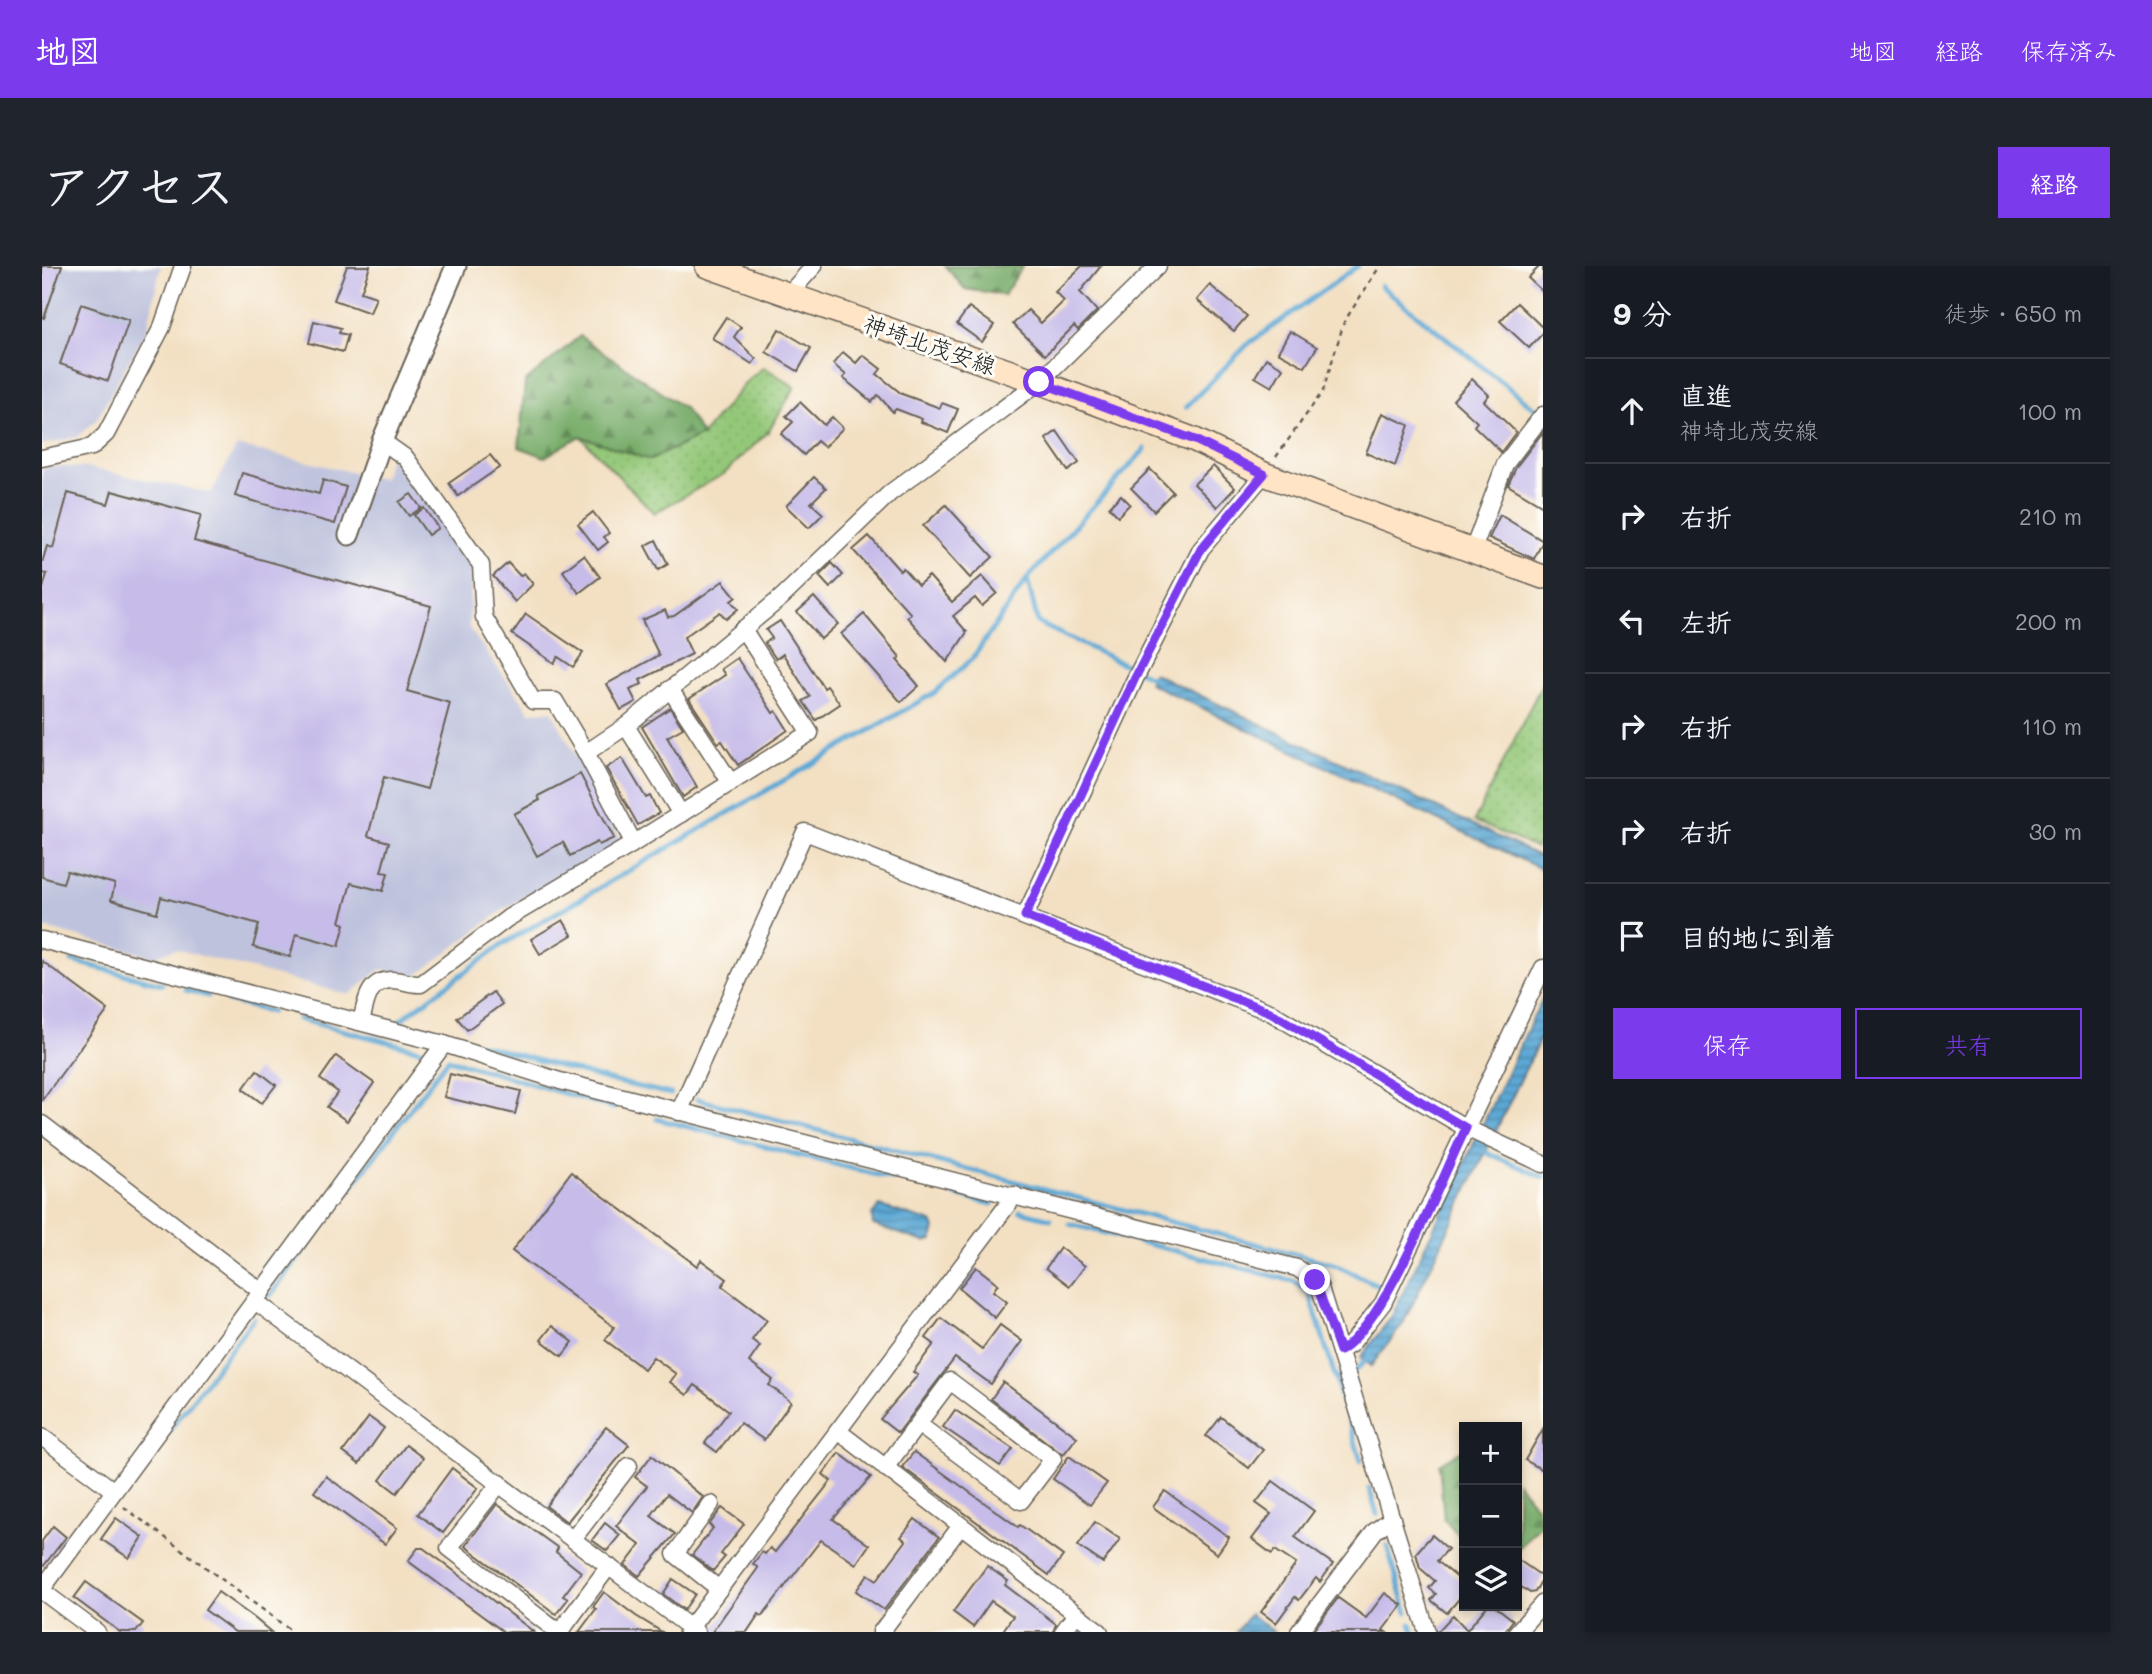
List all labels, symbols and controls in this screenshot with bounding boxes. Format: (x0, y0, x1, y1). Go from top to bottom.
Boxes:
text: 地図 (35, 28, 101, 71)
text: 地図 (1849, 35, 1897, 66)
text: 経路 (1935, 35, 1983, 66)
text: 保存済み (2021, 35, 2117, 66)
button: 経路 (1998, 147, 2110, 218)
text: アクセス (42, 153, 235, 216)
text: 9 分 (1613, 293, 1672, 333)
text: 徒歩 · 650 m (1944, 298, 2082, 328)
street label: 神埼北茂安線 (860, 307, 1000, 381)
route start (1023, 366, 1054, 397)
text: 直進 (1680, 378, 1732, 412)
icon: ahead (1613, 392, 1651, 430)
text: 100 m (2018, 396, 2082, 426)
text: 神埼北茂安線 (1680, 415, 1818, 445)
icon: right (1613, 497, 1651, 535)
text: 右折 (1680, 500, 1732, 534)
text: 210 m (2019, 501, 2082, 531)
icon: left (1613, 602, 1651, 640)
text: 左折 (1680, 605, 1732, 639)
text: 200 m (2015, 606, 2082, 636)
icon: right (1613, 707, 1651, 745)
text: 右折 (1680, 710, 1732, 744)
text: 110 m (2022, 711, 2082, 741)
icon: right (1613, 812, 1651, 850)
text: 右折 (1680, 815, 1732, 849)
text: 30 m (2029, 816, 2082, 846)
icon: arrive (1613, 917, 1651, 955)
text: 目的地に到着 (1680, 920, 1836, 954)
button: 保存 (1613, 1008, 1841, 1079)
button: 共有 (1855, 1008, 2082, 1079)
route end (1299, 1264, 1330, 1295)
map controls (1459, 1422, 1522, 1611)
button: + (1459, 1422, 1522, 1485)
button: − (1459, 1485, 1522, 1548)
button: layers (1459, 1548, 1522, 1611)

